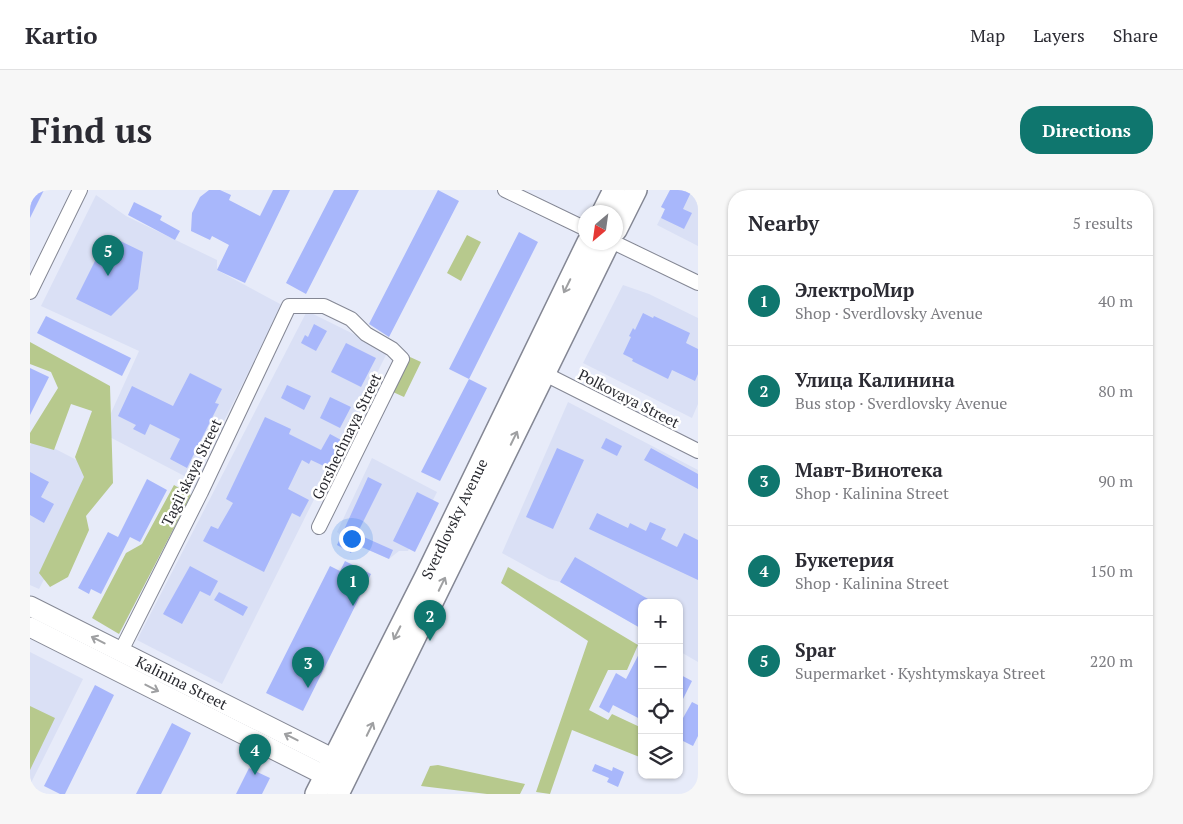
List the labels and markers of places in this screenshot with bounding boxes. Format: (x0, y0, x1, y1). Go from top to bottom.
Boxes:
pin: 5 (92, 235, 124, 276)
pin: 1 (337, 565, 369, 606)
pin: 2 (414, 600, 446, 641)
pin: 3 (292, 647, 324, 688)
pin: 4 (239, 734, 271, 775)

